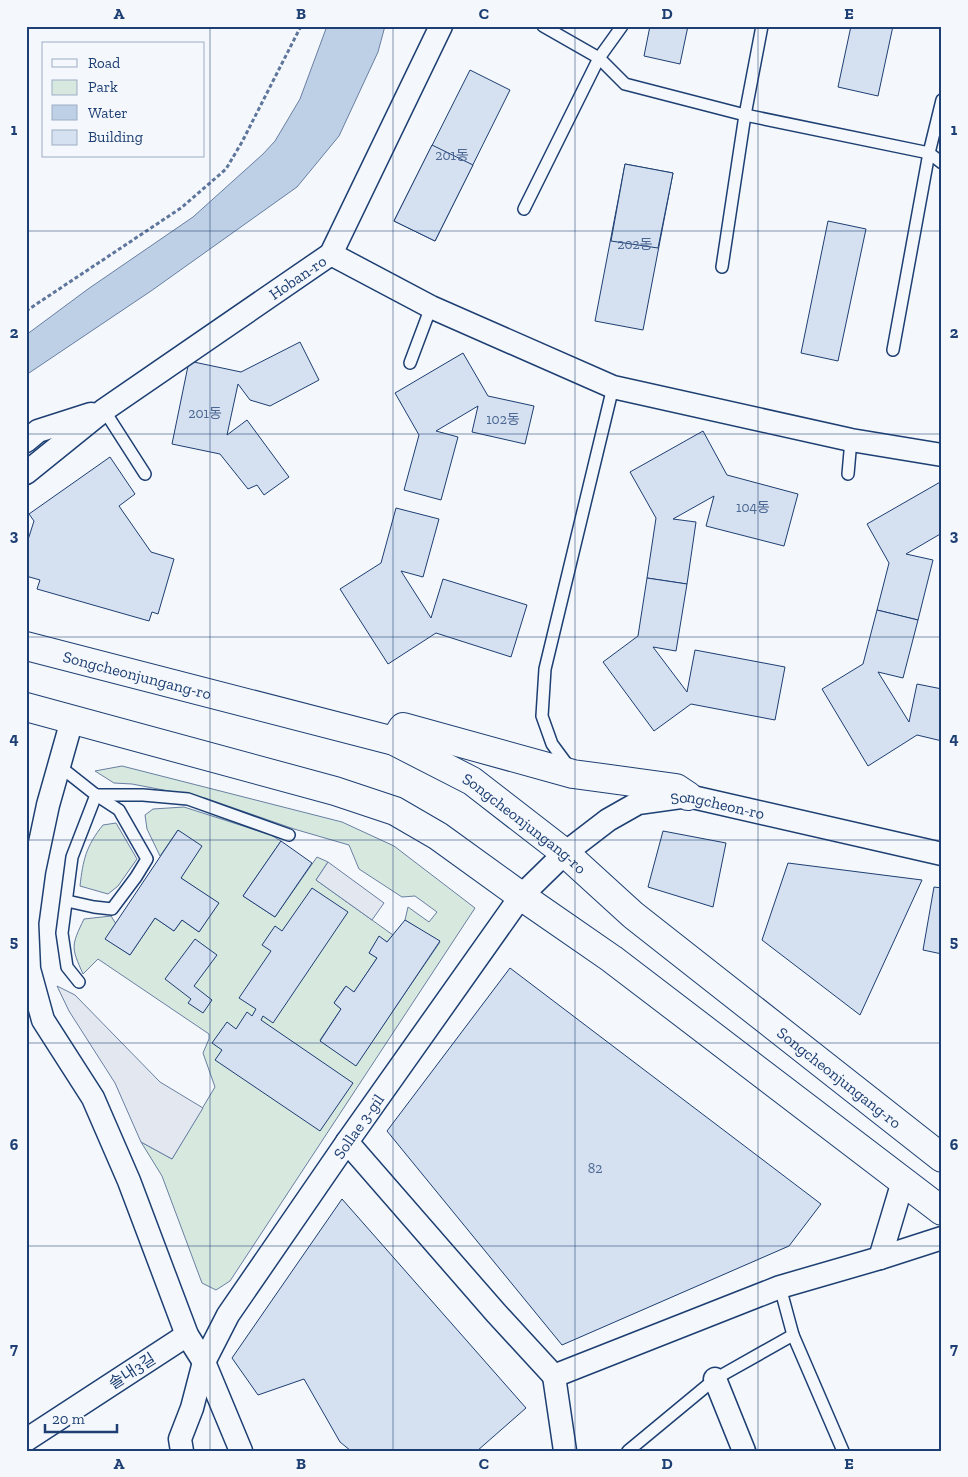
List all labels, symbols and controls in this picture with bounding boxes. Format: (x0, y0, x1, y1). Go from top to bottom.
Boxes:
text: A (114, 4, 125, 23)
text: B (296, 4, 306, 23)
text: C (479, 4, 489, 23)
text: D (661, 4, 673, 23)
text: E (844, 4, 854, 23)
legend (42, 42, 205, 158)
text: Road (88, 54, 121, 72)
text: Park (88, 78, 118, 96)
text: Water (88, 104, 128, 122)
text: 1 (11, 120, 18, 139)
text: 1 (951, 120, 958, 139)
text: Building (88, 128, 143, 146)
house number: 201동 (435, 147, 469, 164)
house number: 202동 (617, 236, 653, 253)
street label: Hoban-ro (265, 251, 330, 303)
text: 2 (10, 323, 19, 342)
text: 2 (950, 323, 959, 342)
house number: 201동 (188, 405, 222, 422)
house number: 102동 (486, 411, 520, 428)
house number: 104동 (736, 499, 770, 516)
text: 3 (10, 526, 19, 545)
text: 3 (950, 526, 959, 545)
street label: Songcheonjungang-ro (61, 646, 214, 703)
text: 4 (9, 729, 19, 748)
text: 4 (949, 729, 959, 748)
street label: Songcheonjungang-ro (460, 768, 591, 878)
street label: Songcheon-ro (669, 787, 766, 823)
text: 5 (10, 932, 18, 951)
text: 5 (950, 932, 958, 951)
street label: Songcheonjungang-ro (774, 1023, 905, 1132)
street label: Sollae 3-gil (329, 1090, 388, 1162)
text: 6 (10, 1135, 19, 1154)
text: 6 (950, 1135, 959, 1154)
house number: 82 (588, 1160, 602, 1177)
text: 7 (10, 1339, 18, 1358)
text: 7 (950, 1339, 958, 1358)
street label: 솔내3길 (105, 1349, 159, 1393)
scale bar (45, 1402, 118, 1434)
text: 20 m (52, 1410, 85, 1428)
text: A (114, 1454, 125, 1473)
text: B (296, 1454, 306, 1473)
text: C (479, 1454, 489, 1473)
text: D (661, 1454, 673, 1473)
text: E (844, 1454, 854, 1473)

